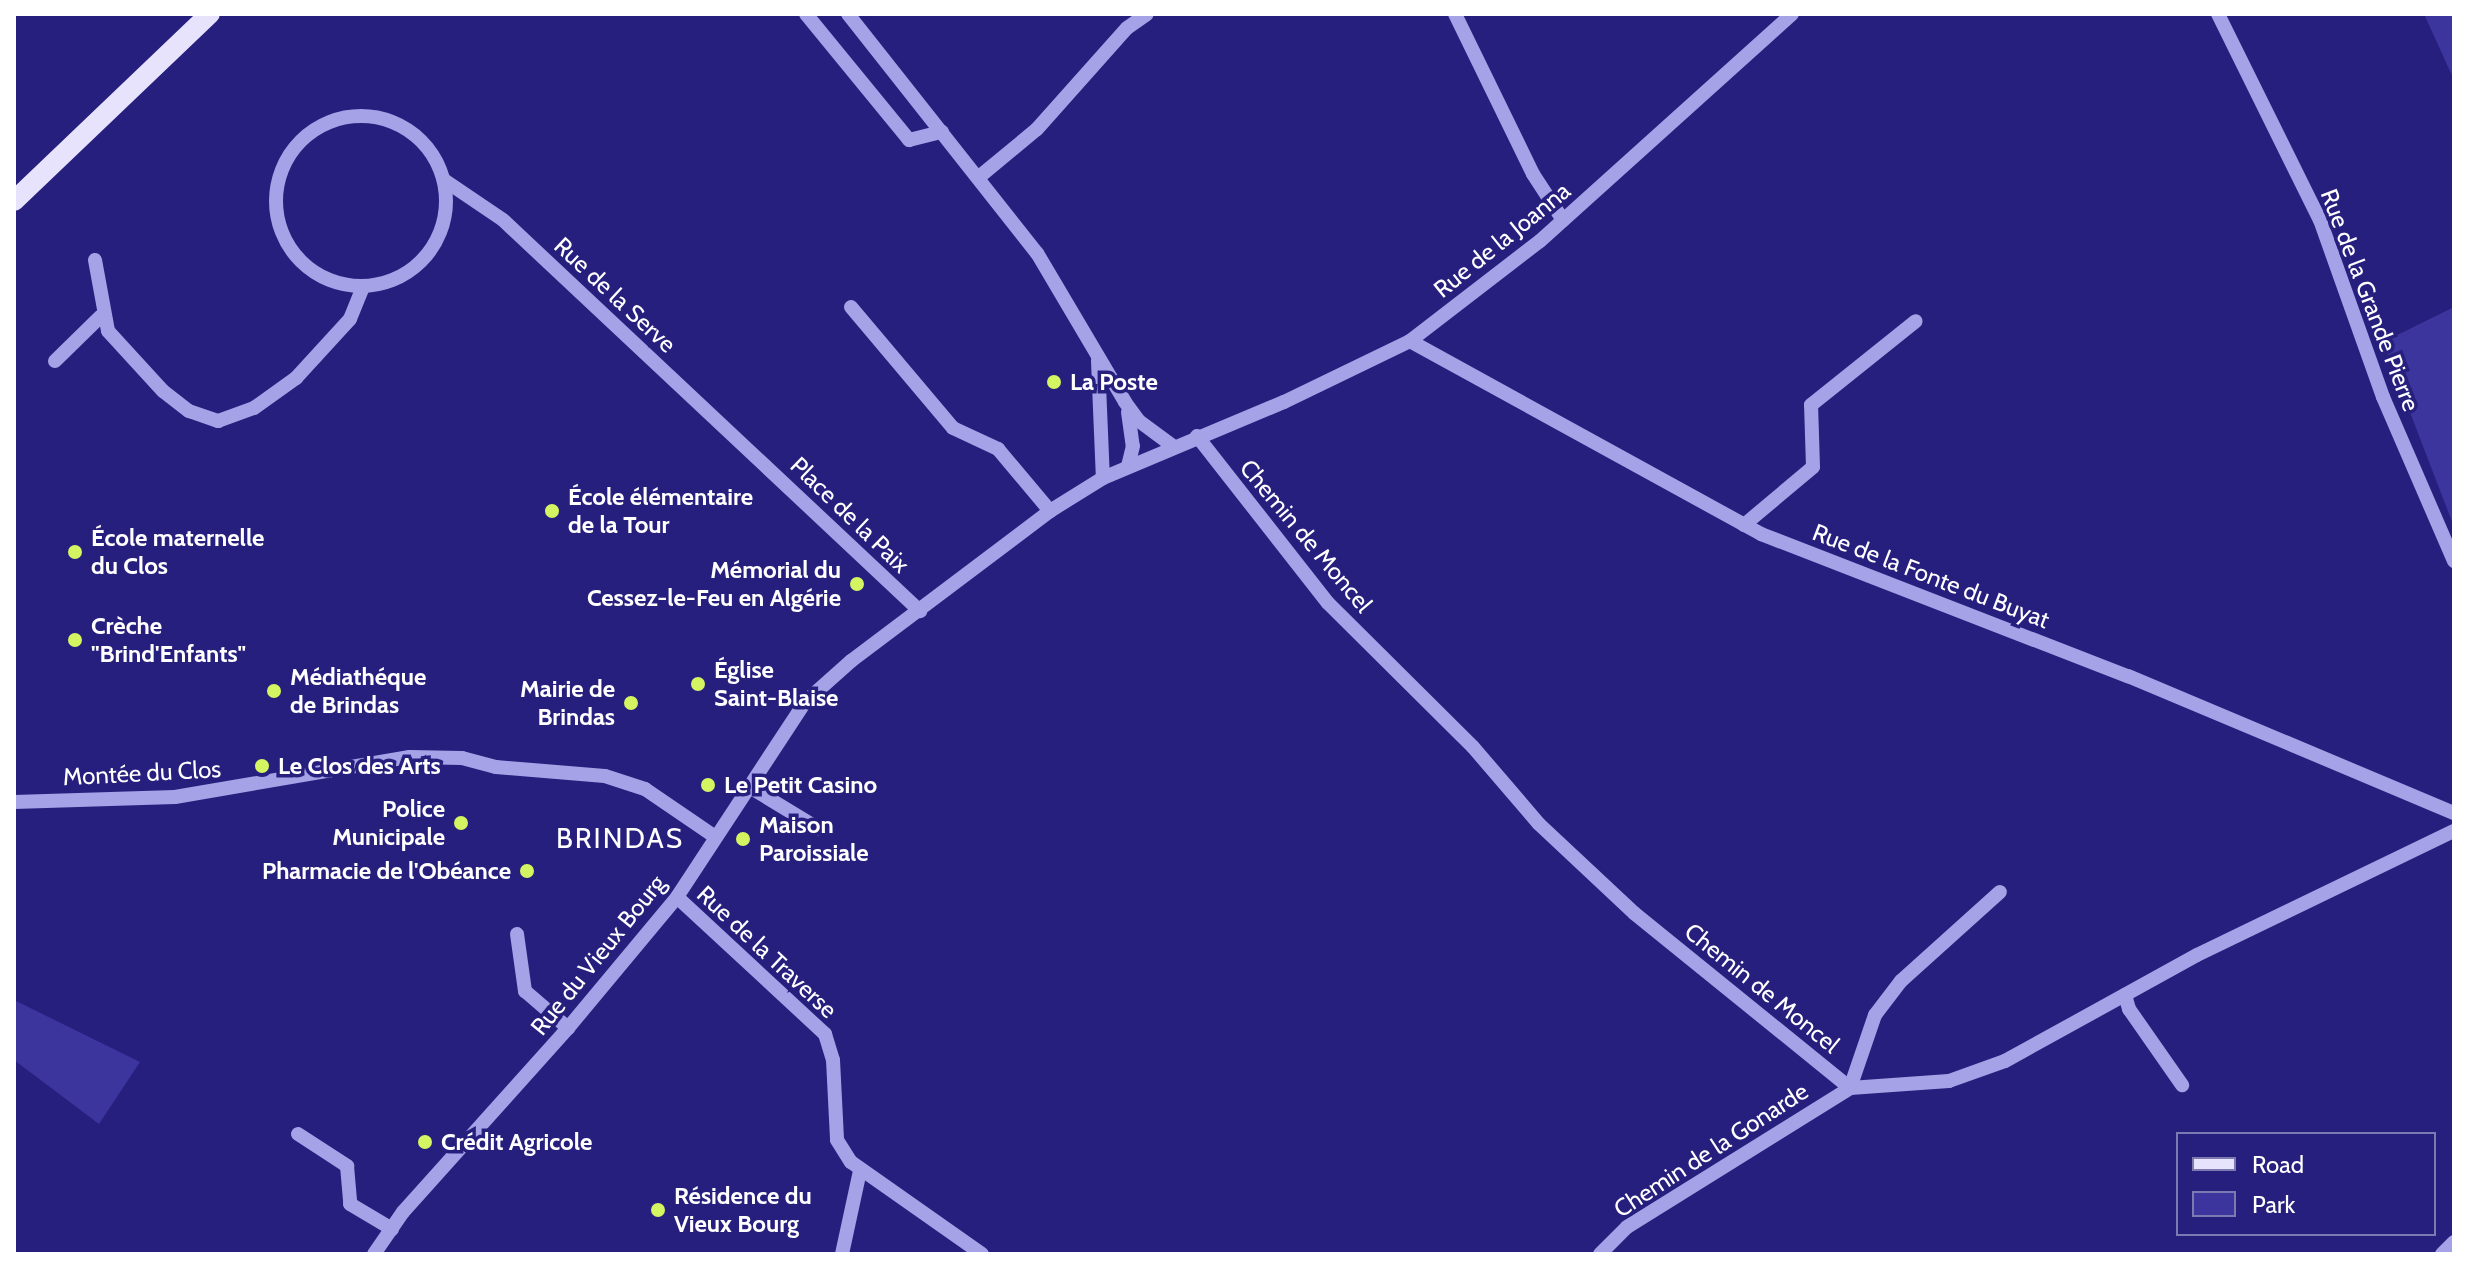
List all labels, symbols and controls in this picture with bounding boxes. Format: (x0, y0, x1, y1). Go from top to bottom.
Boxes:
street label: Rue de la Joanna (1428, 176, 1576, 304)
street label: Rue de la Grande Pierre (2314, 185, 2426, 415)
street label: Rue de la Serve (548, 231, 682, 359)
place label: La Poste (1070, 368, 1158, 396)
marker: La Poste (1045, 373, 1063, 391)
street label: Place de la Paix (785, 451, 915, 579)
street label: Chemin de Moncel (1234, 454, 1378, 618)
place label: École élémentaire de la Tour (568, 483, 753, 539)
marker: École élémentaire de la Tour (543, 502, 561, 520)
street label: Rue de la Fonte du Buyat (1809, 518, 2053, 634)
place label: École maternelle du Clos (91, 524, 264, 580)
marker: École maternelle du Clos (66, 543, 84, 561)
place label: Mémorial du Cessez-le-Feu en Algérie (587, 556, 841, 612)
marker: Mémorial du Cessez-le-Feu en Algérie (848, 575, 866, 593)
place label: Crèche "Brind'Enfants" (91, 612, 246, 668)
marker: Crèche "Brind'Enfants" (66, 631, 84, 649)
place label: Église Saint-Blaise (714, 656, 838, 712)
place label: Médiathéque de Brindas (290, 663, 426, 719)
place label: Mairie de Brindas (520, 675, 615, 731)
marker: Église Saint-Blaise (689, 675, 707, 693)
marker: Médiathéque de Brindas (265, 682, 283, 700)
marker: Mairie de Brindas (622, 694, 640, 712)
place label: Le Clos des Arts (278, 752, 441, 780)
street label: Montée du Clos (62, 754, 222, 792)
marker: Le Clos des Arts (253, 757, 271, 775)
place label: Le Petit Casino (724, 771, 877, 799)
marker: Le Petit Casino (699, 776, 717, 794)
place label: Police Municipale (332, 795, 445, 851)
place label: Maison Paroissiale (759, 811, 869, 867)
marker: Police Municipale (452, 814, 470, 832)
district label: BRINDAS (556, 821, 684, 855)
marker: Maison Paroissiale (734, 830, 752, 848)
place label: Pharmacie de l'Obéance (262, 857, 511, 885)
marker: Pharmacie de l'Obéance (518, 862, 536, 880)
street label: Rue du Vieux Bourg (525, 869, 671, 1041)
street label: Rue de la Traverse (691, 880, 843, 1024)
street label: Chemin de Moncel (1679, 917, 1845, 1059)
street label: Chemin de la Gonarde (1609, 1076, 1813, 1224)
place label: Crédit Agricole (441, 1128, 592, 1156)
legend (2176, 1132, 2436, 1236)
marker: Crédit Agricole (416, 1133, 434, 1151)
text: Road (2252, 1150, 2304, 1179)
place label: Résidence du Vieux Bourg (674, 1182, 812, 1238)
text: Park (2252, 1190, 2295, 1219)
marker: Résidence du Vieux Bourg (649, 1201, 667, 1219)

